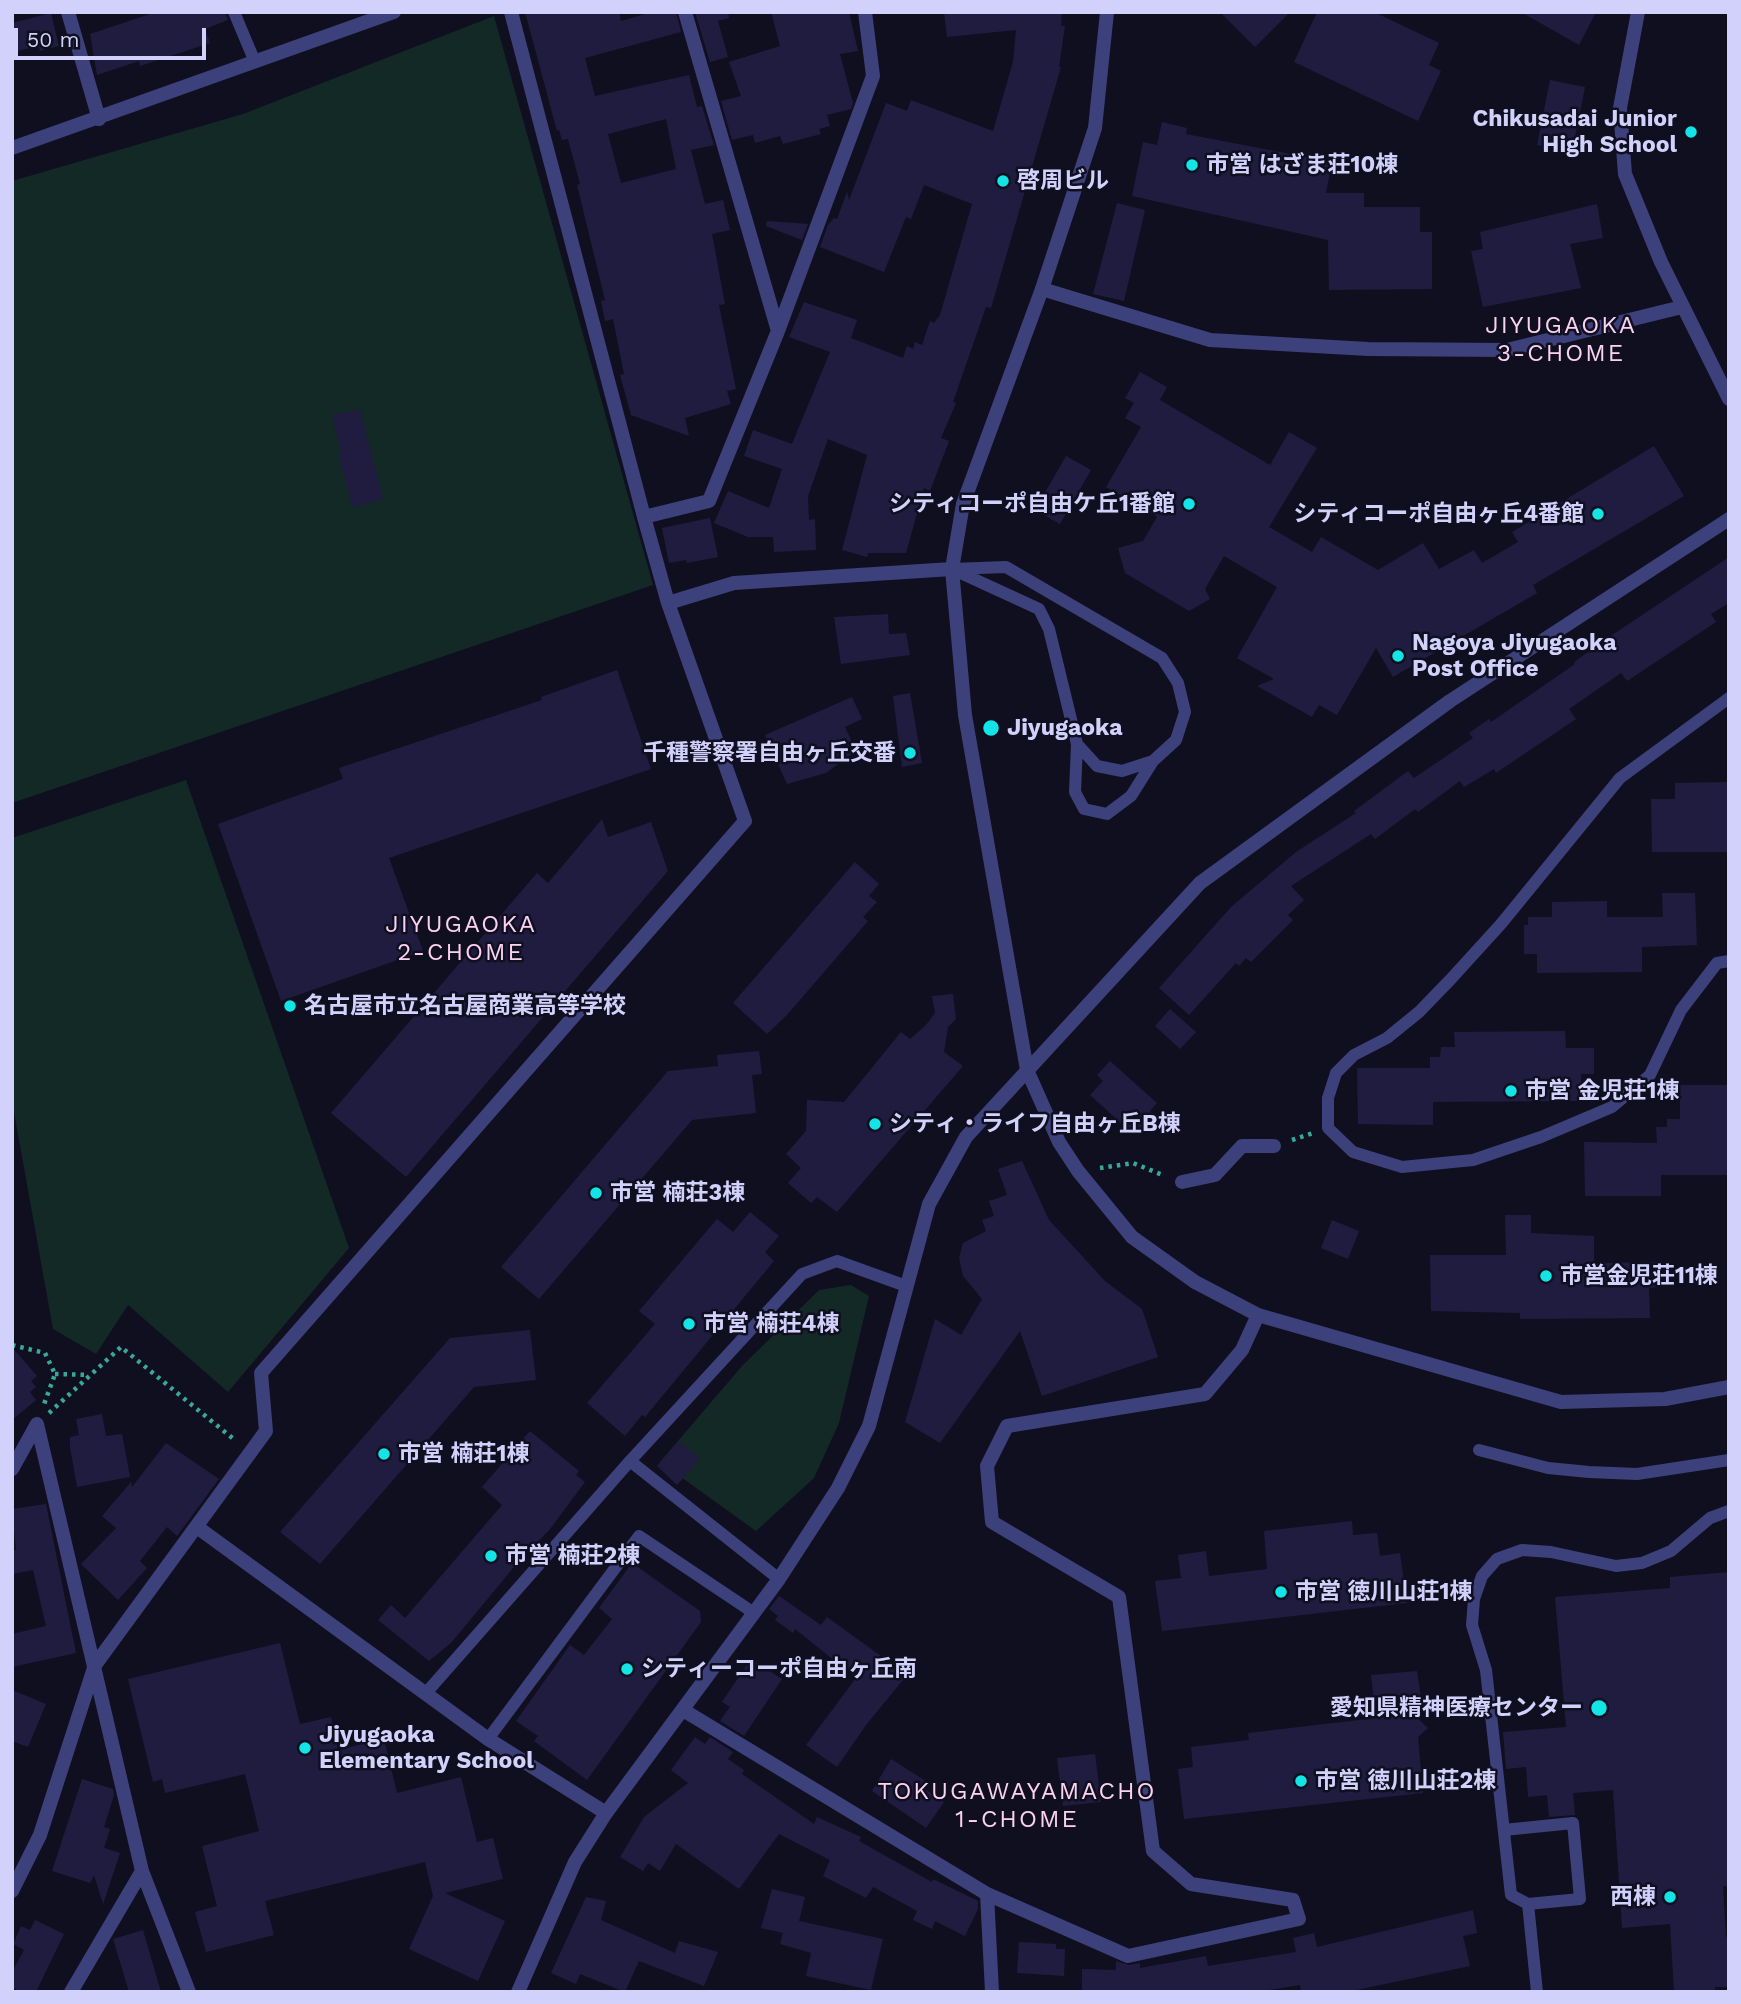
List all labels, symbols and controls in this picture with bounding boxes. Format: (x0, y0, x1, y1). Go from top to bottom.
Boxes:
scale bar (18, 14, 210, 58)
text: 50 m (27, 27, 79, 52)
place label: Chikusadai Junior High School (1472, 105, 1677, 159)
marker: Chikusadai Junior High School (1683, 124, 1699, 140)
place label: 市営 はざま荘10棟 (1206, 151, 1398, 179)
marker: 市営 はざま荘10棟 (1184, 157, 1200, 173)
place label: 啓周ビル (1017, 167, 1109, 195)
marker: 啓周ビル (995, 173, 1011, 189)
district label: JIYUGAOKA 3-CHOME (1486, 312, 1636, 368)
place label: シティコーポ自由ケ丘1番館 (889, 490, 1175, 518)
marker: シティコーポ自由ケ丘1番館 (1181, 496, 1197, 512)
place label: シティコーポ自由ヶ丘4番館 (1293, 500, 1584, 528)
marker: シティコーポ自由ヶ丘4番館 (1590, 506, 1606, 522)
place label: Nagoya Jiyugaoka Post Office (1412, 629, 1617, 683)
marker: Nagoya Jiyugaoka Post Office (1390, 648, 1406, 664)
place label: Jiyugaoka (1007, 714, 1122, 742)
marker: Jiyugaoka (981, 718, 1001, 738)
place label: 千種警察署自由ヶ丘交番 (643, 739, 896, 767)
marker: 千種警察署自由ヶ丘交番 (902, 745, 918, 761)
district label: JIYUGAOKA 2-CHOME (386, 911, 536, 967)
place label: 名古屋市立名古屋商業高等学校 (304, 992, 626, 1020)
marker: 名古屋市立名古屋商業高等学校 (282, 998, 298, 1014)
place label: 市営 金児荘1棟 (1525, 1077, 1679, 1105)
marker: 市営 金児荘1棟 (1503, 1083, 1519, 1099)
place label: シティ・ライフ自由ヶ丘B棟 (889, 1110, 1181, 1138)
marker: シティ・ライフ自由ヶ丘B棟 (867, 1116, 883, 1132)
place label: 市営 楠荘3棟 (610, 1179, 745, 1207)
marker: 市営 楠荘3棟 (588, 1185, 604, 1201)
place label: 市営金児荘11棟 (1560, 1262, 1718, 1290)
marker: 市営金児荘11棟 (1538, 1268, 1554, 1284)
place label: 市営 楠荘4棟 (703, 1310, 839, 1338)
marker: 市営 楠荘4棟 (681, 1316, 697, 1332)
place label: 市営 楠荘1棟 (398, 1440, 529, 1468)
marker: 市営 楠荘1棟 (376, 1446, 392, 1462)
place label: 市営 楠荘2棟 (505, 1542, 640, 1570)
marker: 市営 楠荘2棟 (483, 1548, 499, 1564)
place label: 市営 徳川山荘1棟 (1295, 1578, 1472, 1606)
marker: 市営 徳川山荘1棟 (1273, 1584, 1289, 1600)
place label: シティーコーポ自由ヶ丘南 (641, 1655, 917, 1683)
marker: シティーコーポ自由ヶ丘南 (619, 1661, 635, 1677)
place label: 愛知県精神医療センター (1330, 1694, 1583, 1722)
marker: 愛知県精神医療センター (1589, 1698, 1609, 1718)
place label: Jiyugaoka Elementary School (319, 1721, 534, 1775)
marker: Jiyugaoka Elementary School (297, 1740, 313, 1756)
place label: 市営 徳川山荘2棟 (1315, 1767, 1496, 1795)
marker: 市営 徳川山荘2棟 (1293, 1773, 1309, 1789)
district label: TOKUGAWAYAMACHO 1-CHOME (879, 1778, 1155, 1834)
place label: 西棟 (1610, 1883, 1656, 1911)
marker: 西棟 (1662, 1889, 1678, 1905)

